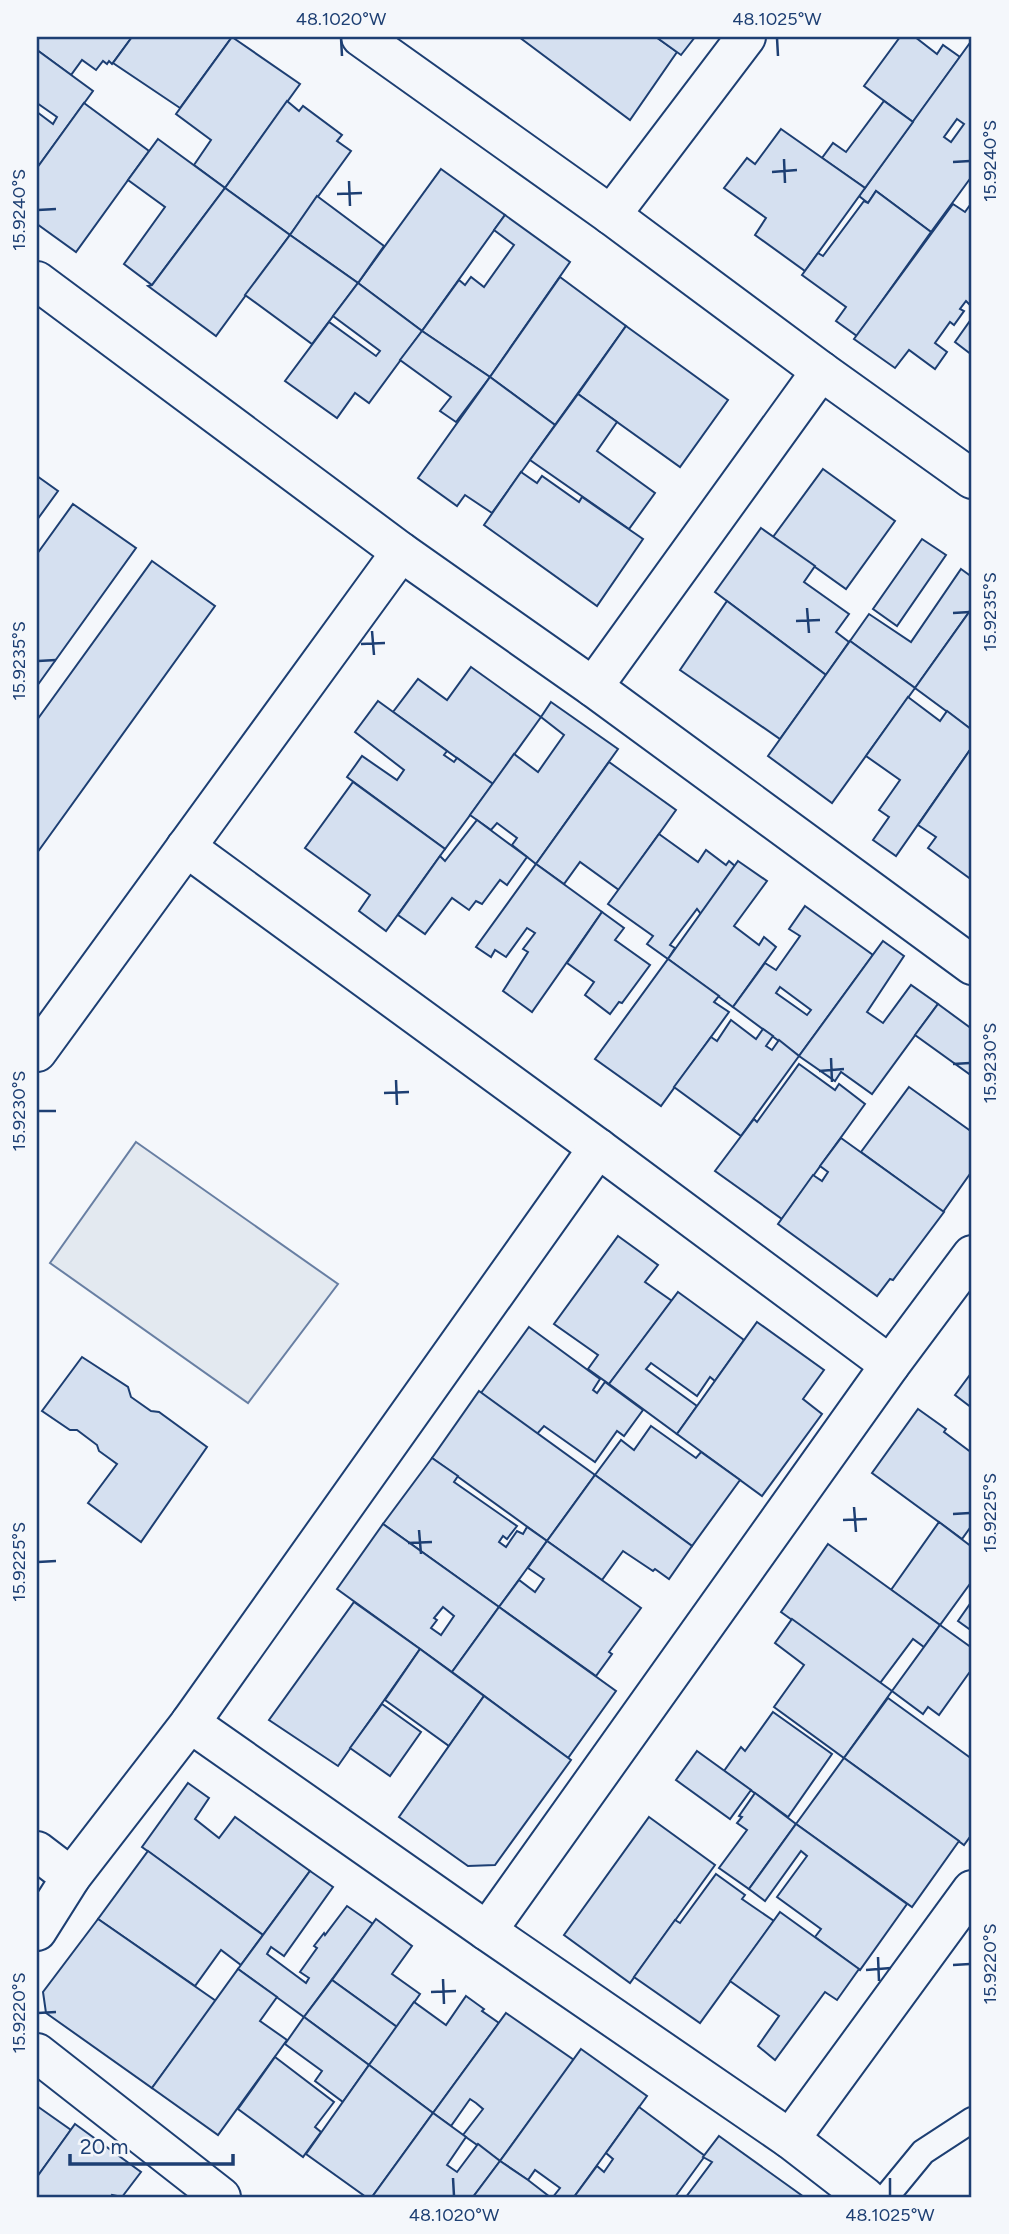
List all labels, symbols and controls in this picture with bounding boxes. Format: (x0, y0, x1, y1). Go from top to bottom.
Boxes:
text: 48.1020°W (296, 8, 387, 30)
text: 48.1025°W (732, 8, 822, 30)
text: 15.9240°S (979, 120, 1001, 202)
text: 15.9240°S (8, 169, 30, 251)
text: 15.9235°S (979, 572, 1001, 652)
text: 15.9235°S (8, 621, 30, 701)
text: 15.9230°S (979, 1023, 1001, 1103)
text: 15.9230°S (8, 1071, 30, 1151)
text: 15.9225°S (979, 1473, 1001, 1553)
text: 15.9225°S (8, 1522, 30, 1602)
text: 15.9220°S (979, 1923, 1001, 2005)
text: 15.9220°S (8, 1972, 30, 2054)
scale bar (70, 2122, 233, 2166)
text: 20 m (80, 2134, 128, 2159)
text: 48.1020°W (409, 2204, 500, 2226)
text: 48.1025°W (845, 2204, 935, 2226)

